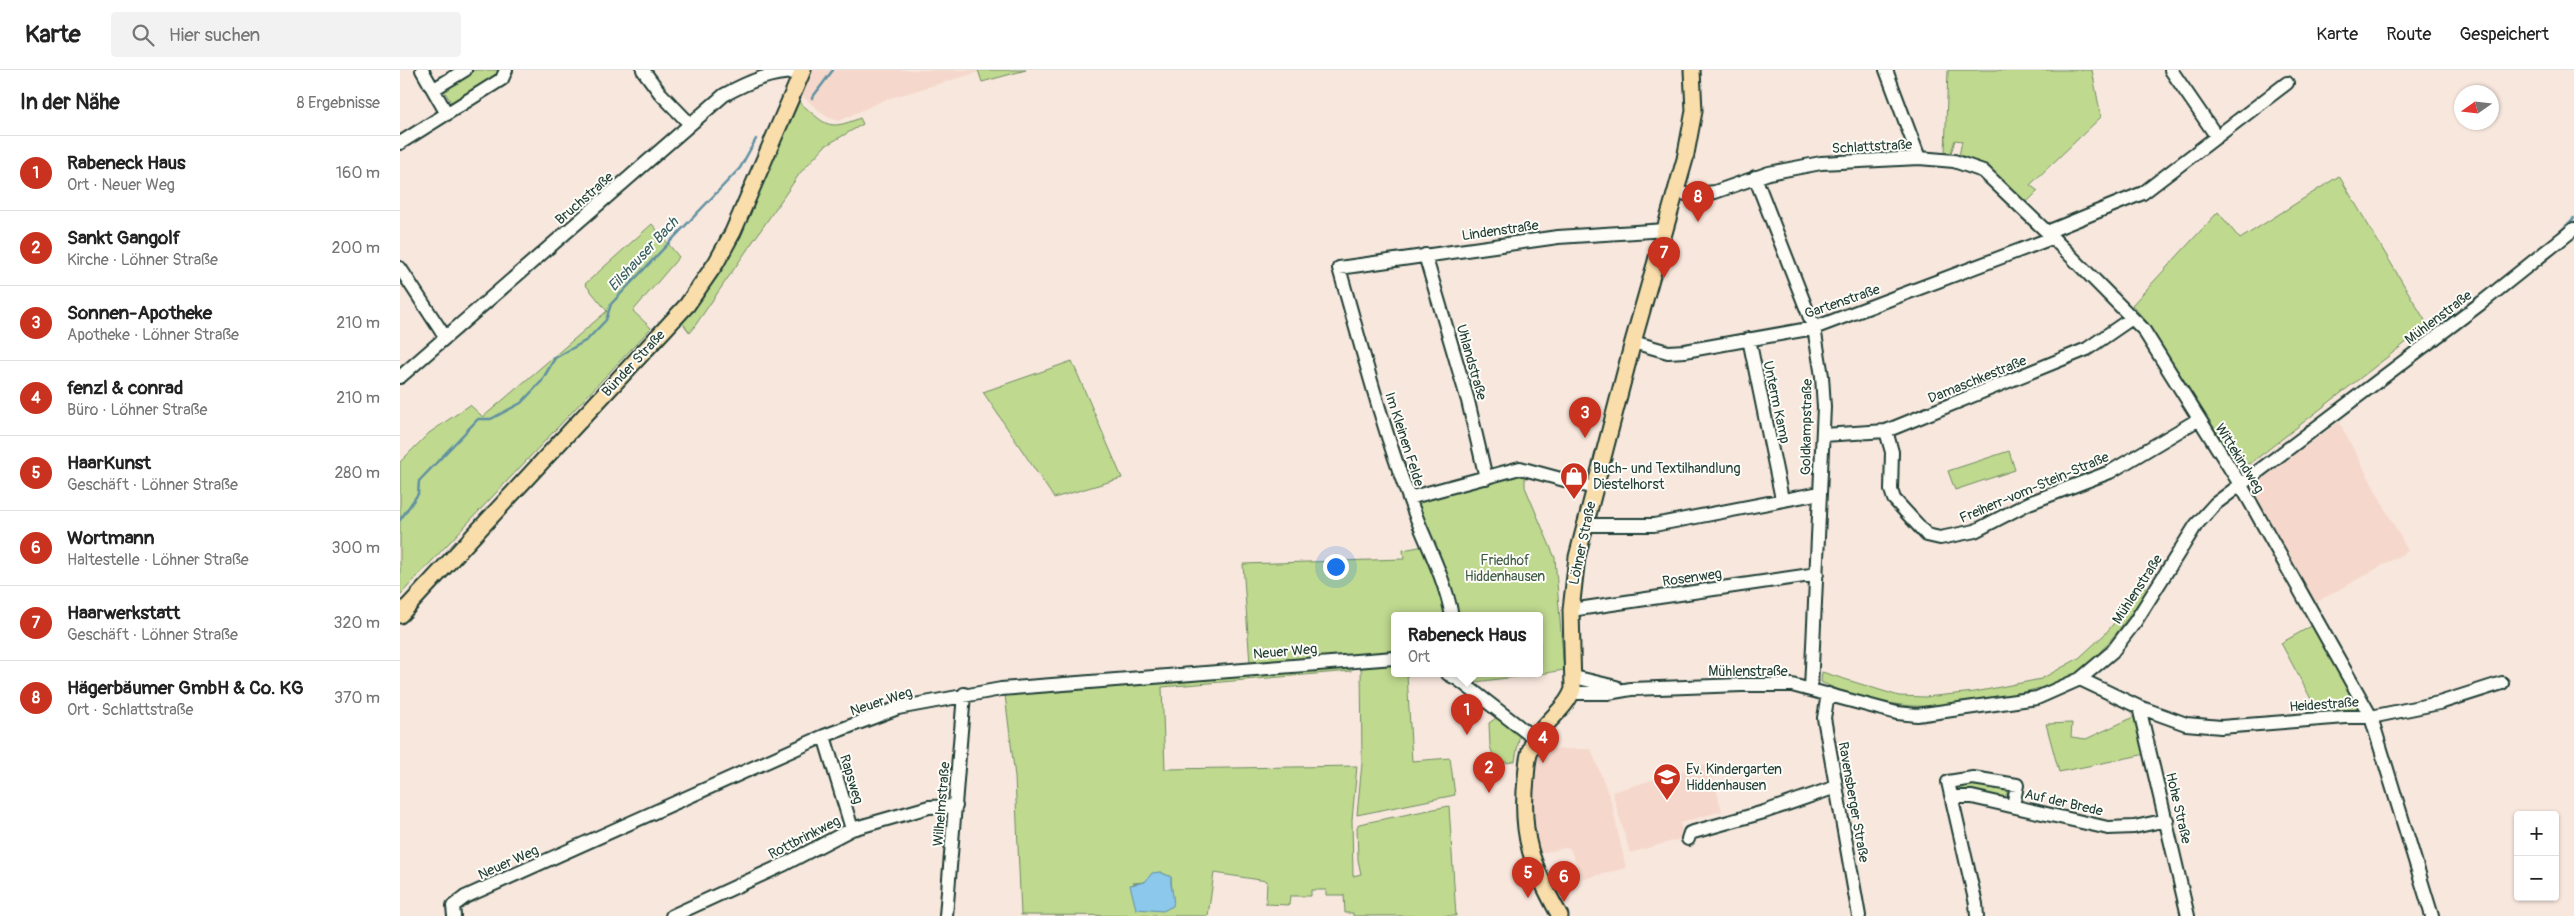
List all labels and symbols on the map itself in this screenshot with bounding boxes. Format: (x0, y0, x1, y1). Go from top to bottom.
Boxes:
north arrow (2454, 85, 2499, 130)
street label: Schlattstraße (1831, 136, 1913, 157)
street label: Bruchstraße (552, 168, 617, 228)
pin: 8 (1682, 181, 1714, 222)
water label: Eilshauser Bach (604, 212, 683, 296)
street label: Lindenstraße (1461, 217, 1540, 244)
pin: 7 (1648, 237, 1680, 278)
street label: Gartenstraße (1802, 281, 1882, 322)
street label: Mühlenstraße (2401, 287, 2475, 348)
street label: Uhlandstraße (1453, 322, 1490, 402)
street label: Bünder Straße (598, 326, 669, 400)
street label: Damaschkestraße (1925, 352, 2029, 407)
street label: Unterm Kamp (1759, 359, 1794, 445)
street label: Goldkampstraße (1797, 379, 1816, 475)
street label: Im Kleinen Felde (1381, 390, 1428, 489)
pin: 3 (1569, 397, 1601, 438)
street label: Wittekindweg (2211, 420, 2268, 496)
street label: Freiherr-vom-Stein-Straße (1957, 448, 2111, 527)
place label: Buch- und Textilhandlung Diestelhorst (1593, 460, 1741, 493)
shop icon: Buch- und Textilhandlung Diestelhorst (1559, 461, 1589, 500)
street label: Löhner Straße (1565, 500, 1600, 586)
street label: Mühlenstraße (2109, 551, 2166, 627)
park label: Friedhof Hiddenhausen (1465, 552, 1545, 585)
your location (1323, 554, 1349, 580)
street label: Rosenweg (1661, 565, 1723, 590)
street label: Neuer Weg (1252, 640, 1318, 663)
street label: Mühlenstraße (1708, 663, 1788, 680)
street label: Neuer Weg (848, 683, 914, 719)
pin: 1 (1451, 694, 1483, 735)
street label: Heidestraße (2289, 694, 2359, 715)
pin: 4 (1527, 722, 1559, 763)
street label: Ravensberger Straße (1835, 741, 1872, 864)
street label: Rapsweg (836, 752, 867, 806)
pin: 2 (1473, 752, 1505, 793)
street label: Wilhelmstraße (929, 761, 954, 847)
place label: Ev. Kindergarten Hiddenhausen (1686, 761, 1782, 794)
school or university icon: Ev. Kindergarten Hiddenhausen (1652, 762, 1682, 801)
street label: Hohe Straße (2162, 771, 2195, 846)
street label: Auf der Brede (2023, 785, 2105, 820)
street label: Rottbrinkweg (765, 812, 843, 863)
street label: Neuer Weg (475, 842, 541, 883)
pin: 5 (1512, 857, 1544, 898)
pin: 6 (1548, 861, 1580, 902)

